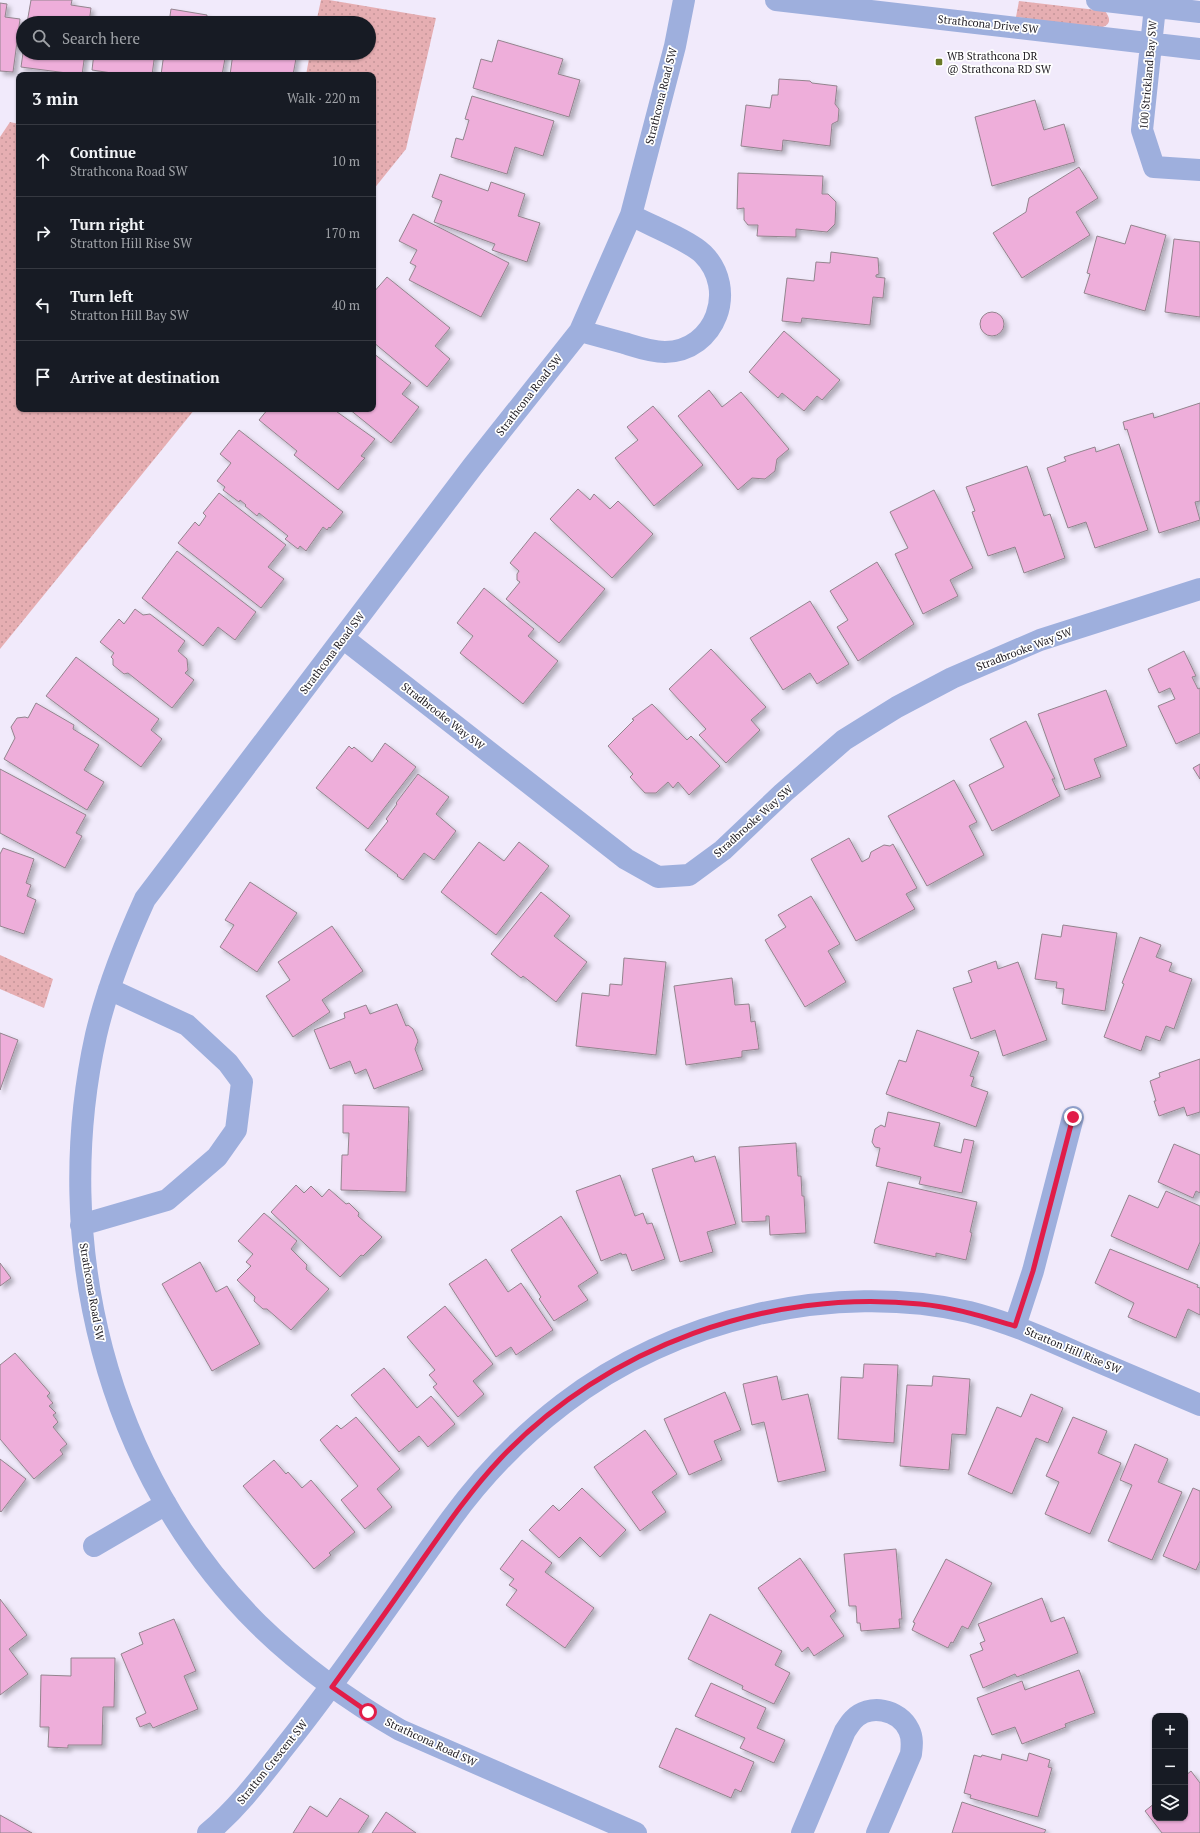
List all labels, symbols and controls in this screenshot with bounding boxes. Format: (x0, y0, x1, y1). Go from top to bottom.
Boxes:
street label: Strathcona Drive SW (937, 12, 1040, 36)
search box (16, 16, 376, 60)
street label: 100 Strickland Bay SW (1136, 19, 1160, 130)
icon: search (30, 27, 52, 49)
text: Search here (62, 28, 140, 48)
street label: Strathcona Road SW (642, 45, 680, 146)
place label: WB Strathcona DR @ Strathcona RD SW (947, 49, 1052, 76)
marker: WB Strathcona DR @ Strathcona RD SW (934, 57, 944, 67)
text: 3 min (32, 87, 79, 110)
text: Walk · 220 m (287, 89, 360, 107)
text: Continue (70, 142, 136, 162)
icon: ahead (32, 150, 54, 172)
text: 10 m (332, 152, 360, 170)
text: Strathcona Road SW (70, 162, 188, 180)
text: Turn right (70, 214, 145, 234)
icon: right (32, 222, 54, 244)
text: 170 m (325, 224, 360, 242)
text: Stratton Hill Rise SW (70, 234, 192, 252)
text: Turn left (70, 286, 134, 306)
icon: left (32, 294, 54, 316)
text: 40 m (332, 296, 360, 314)
text: Stratton Hill Bay SW (70, 306, 189, 324)
street label: Strathcona Road SW (493, 351, 566, 438)
icon: arrive (32, 366, 54, 388)
text: Arrive at destination (70, 367, 220, 387)
street label: Strathcona Road SW (296, 608, 368, 697)
street label: Stradbrooke Way SW (974, 624, 1075, 674)
street label: Stradbrooke Way SW (399, 679, 488, 753)
street label: Stradbrooke Way SW (711, 781, 796, 860)
route end (1064, 1108, 1082, 1126)
street label: Strathcona Road SW (76, 1242, 108, 1343)
street label: Stratton Hill Rise SW (1023, 1323, 1124, 1377)
route start (359, 1703, 377, 1721)
map controls (1152, 1713, 1188, 1821)
button: + (1152, 1713, 1188, 1749)
street label: Strathcona Road SW (383, 1715, 480, 1770)
street label: Stratton Crescent SW (234, 1716, 311, 1807)
button: − (1152, 1749, 1188, 1785)
button: layers (1152, 1785, 1188, 1821)

